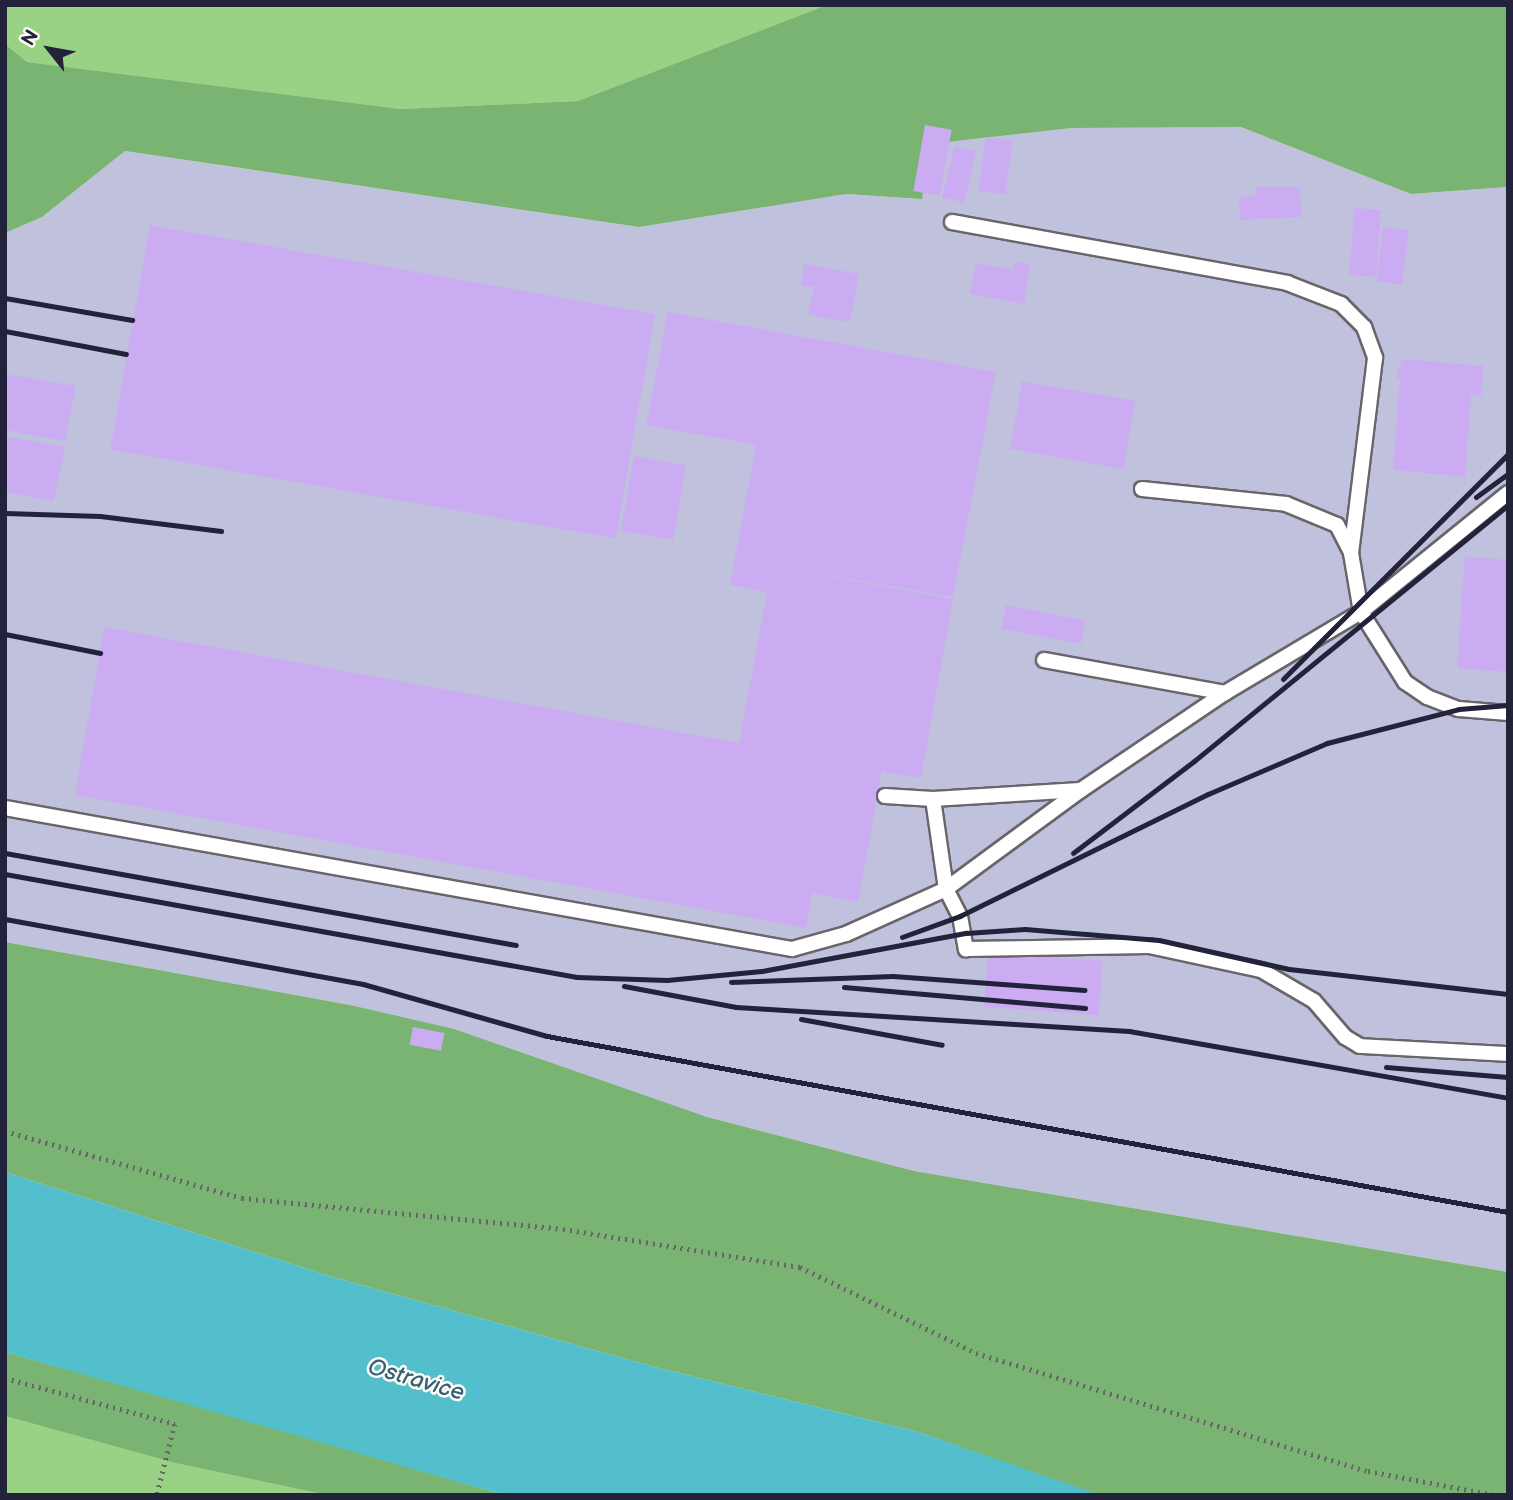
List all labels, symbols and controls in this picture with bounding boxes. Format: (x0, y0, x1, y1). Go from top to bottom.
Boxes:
north arrow (14, 14, 84, 84)
text: N (17, 26, 44, 50)
water label: Ostravice (365, 1353, 467, 1407)

